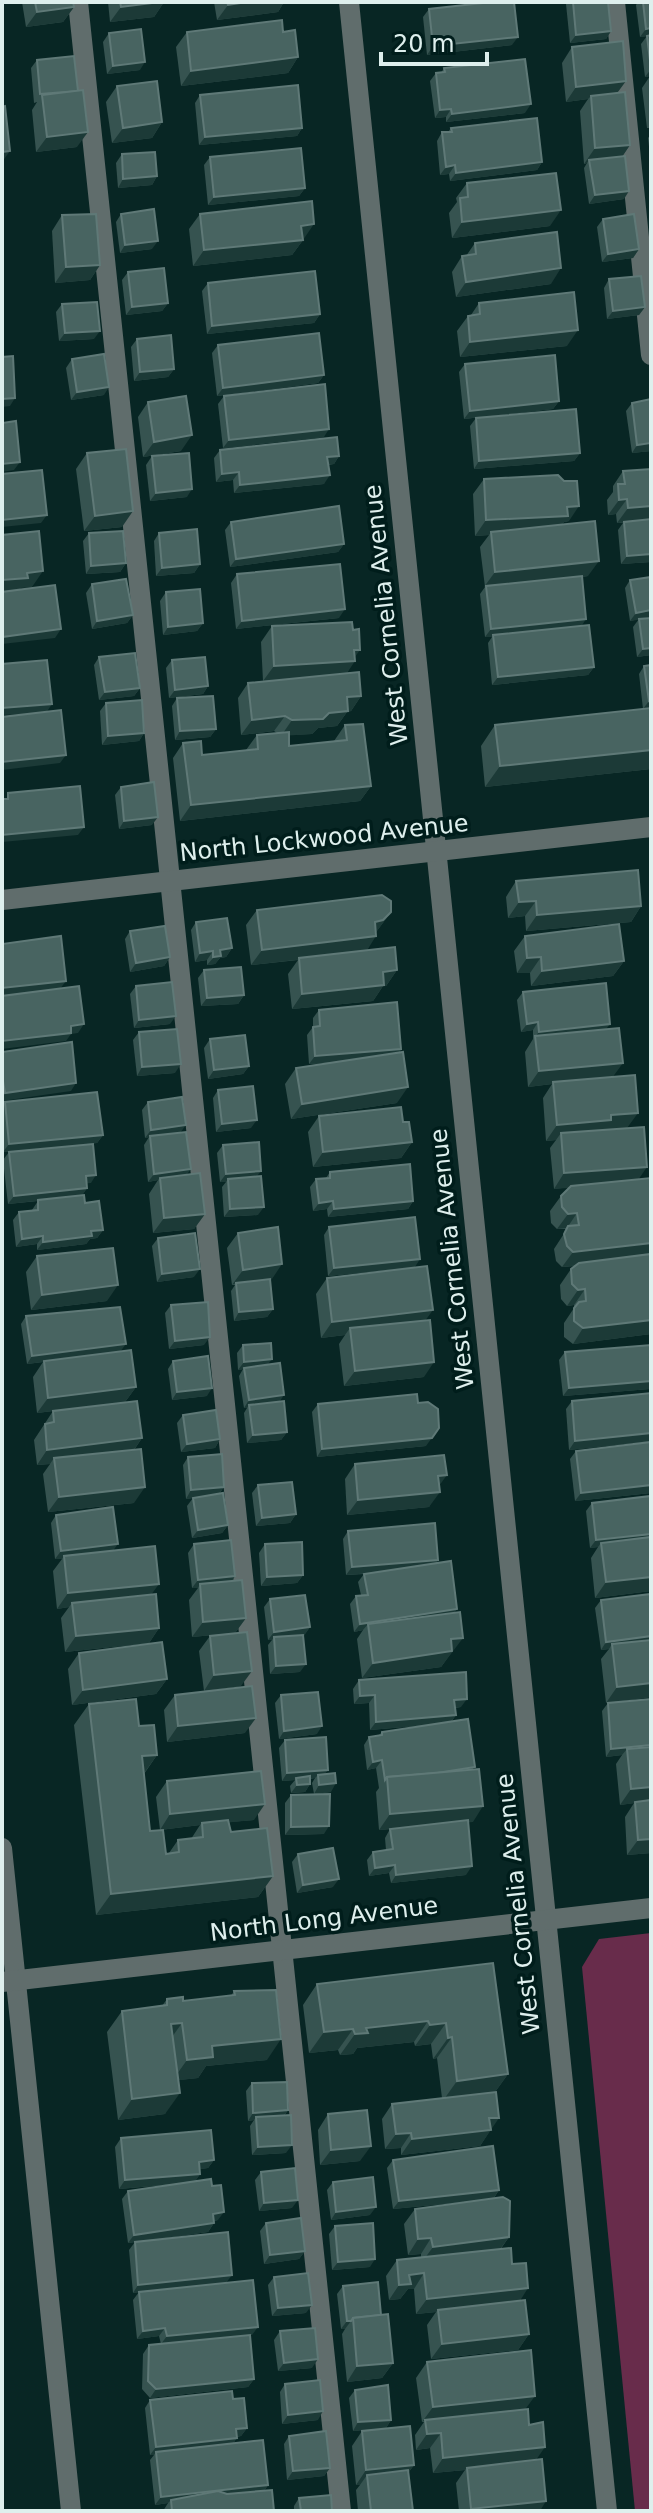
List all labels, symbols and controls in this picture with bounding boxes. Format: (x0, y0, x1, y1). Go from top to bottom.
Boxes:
scale bar (381, 16, 487, 66)
text: 20 m (393, 30, 455, 58)
street label: West Cornelia Avenue (358, 483, 414, 747)
street label: North Lockwood Avenue (178, 809, 470, 867)
street label: West Cornelia Avenue (424, 1127, 480, 1391)
street label: West Cornelia Avenue (490, 1772, 546, 2036)
street label: North Long Avenue (208, 1891, 440, 1947)

